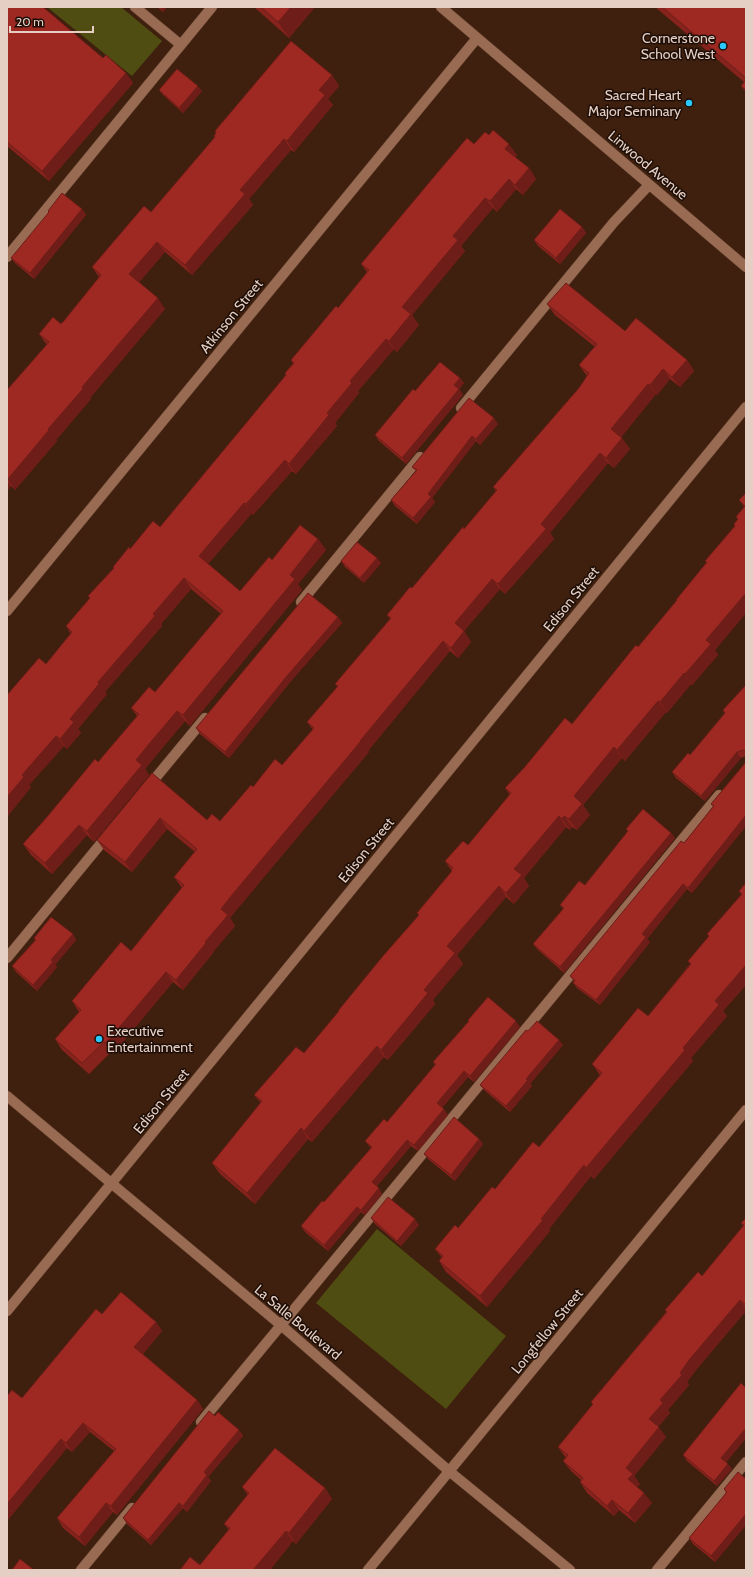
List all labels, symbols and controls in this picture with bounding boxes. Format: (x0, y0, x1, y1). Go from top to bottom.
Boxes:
scale bar (10, 8, 93, 34)
text: 20 m (16, 14, 44, 29)
place label: Cornerstone School West (641, 29, 715, 63)
marker: Cornerstone School West (718, 41, 728, 51)
place label: Sacred Heart Major Seminary (588, 86, 681, 120)
marker: Sacred Heart Major Seminary (684, 98, 694, 108)
street label: Linwood Avenue (604, 126, 692, 204)
street label: Atkinson Street (196, 275, 267, 357)
street label: Edison Street (539, 563, 603, 635)
street label: Edison Street (334, 814, 398, 886)
place label: Executive Entertainment (107, 1022, 193, 1056)
marker: Executive Entertainment (94, 1034, 104, 1044)
street label: Edison Street (129, 1065, 193, 1137)
street label: La Salle Boulevard (251, 1280, 345, 1364)
street label: Longfellow Street (507, 1285, 587, 1377)

